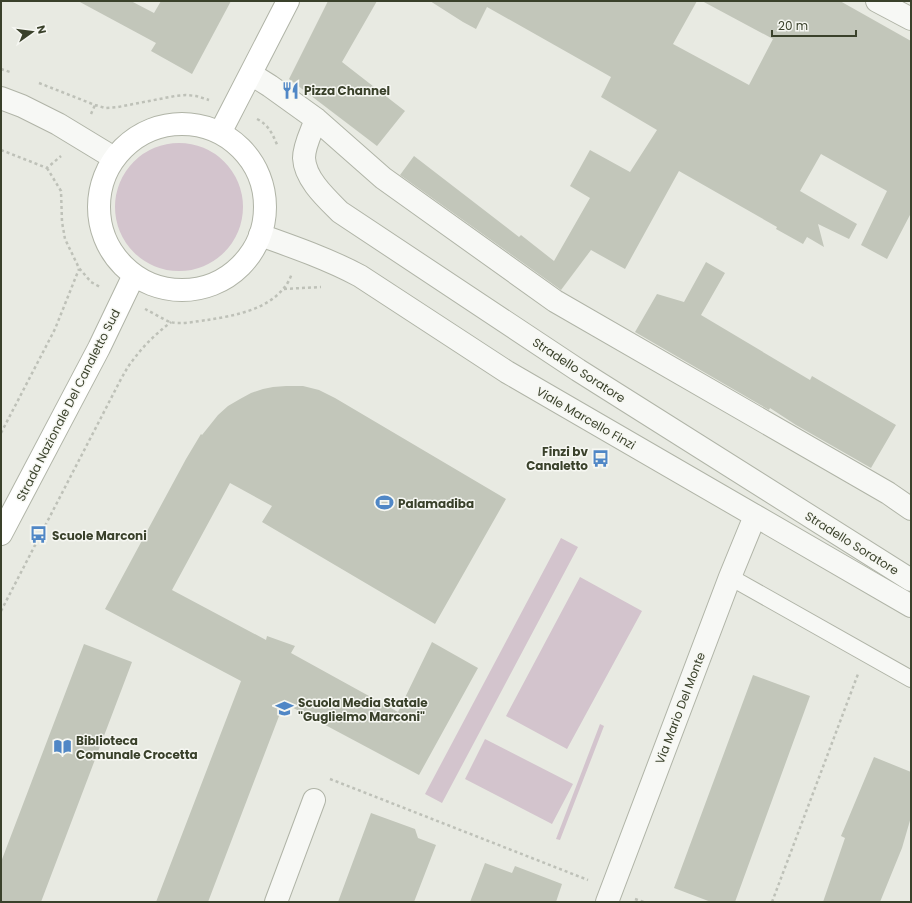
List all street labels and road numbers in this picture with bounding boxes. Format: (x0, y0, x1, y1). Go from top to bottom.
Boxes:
street label: Strada Nazionale Del Canaletto Sud (12, 306, 124, 504)
street label: Stradello Soratore (529, 334, 629, 406)
street label: Viale Marcello Finzi (533, 383, 639, 453)
street label: Stradello Soratore (802, 507, 902, 579)
street label: Via Mario Del Monte (651, 650, 709, 766)

